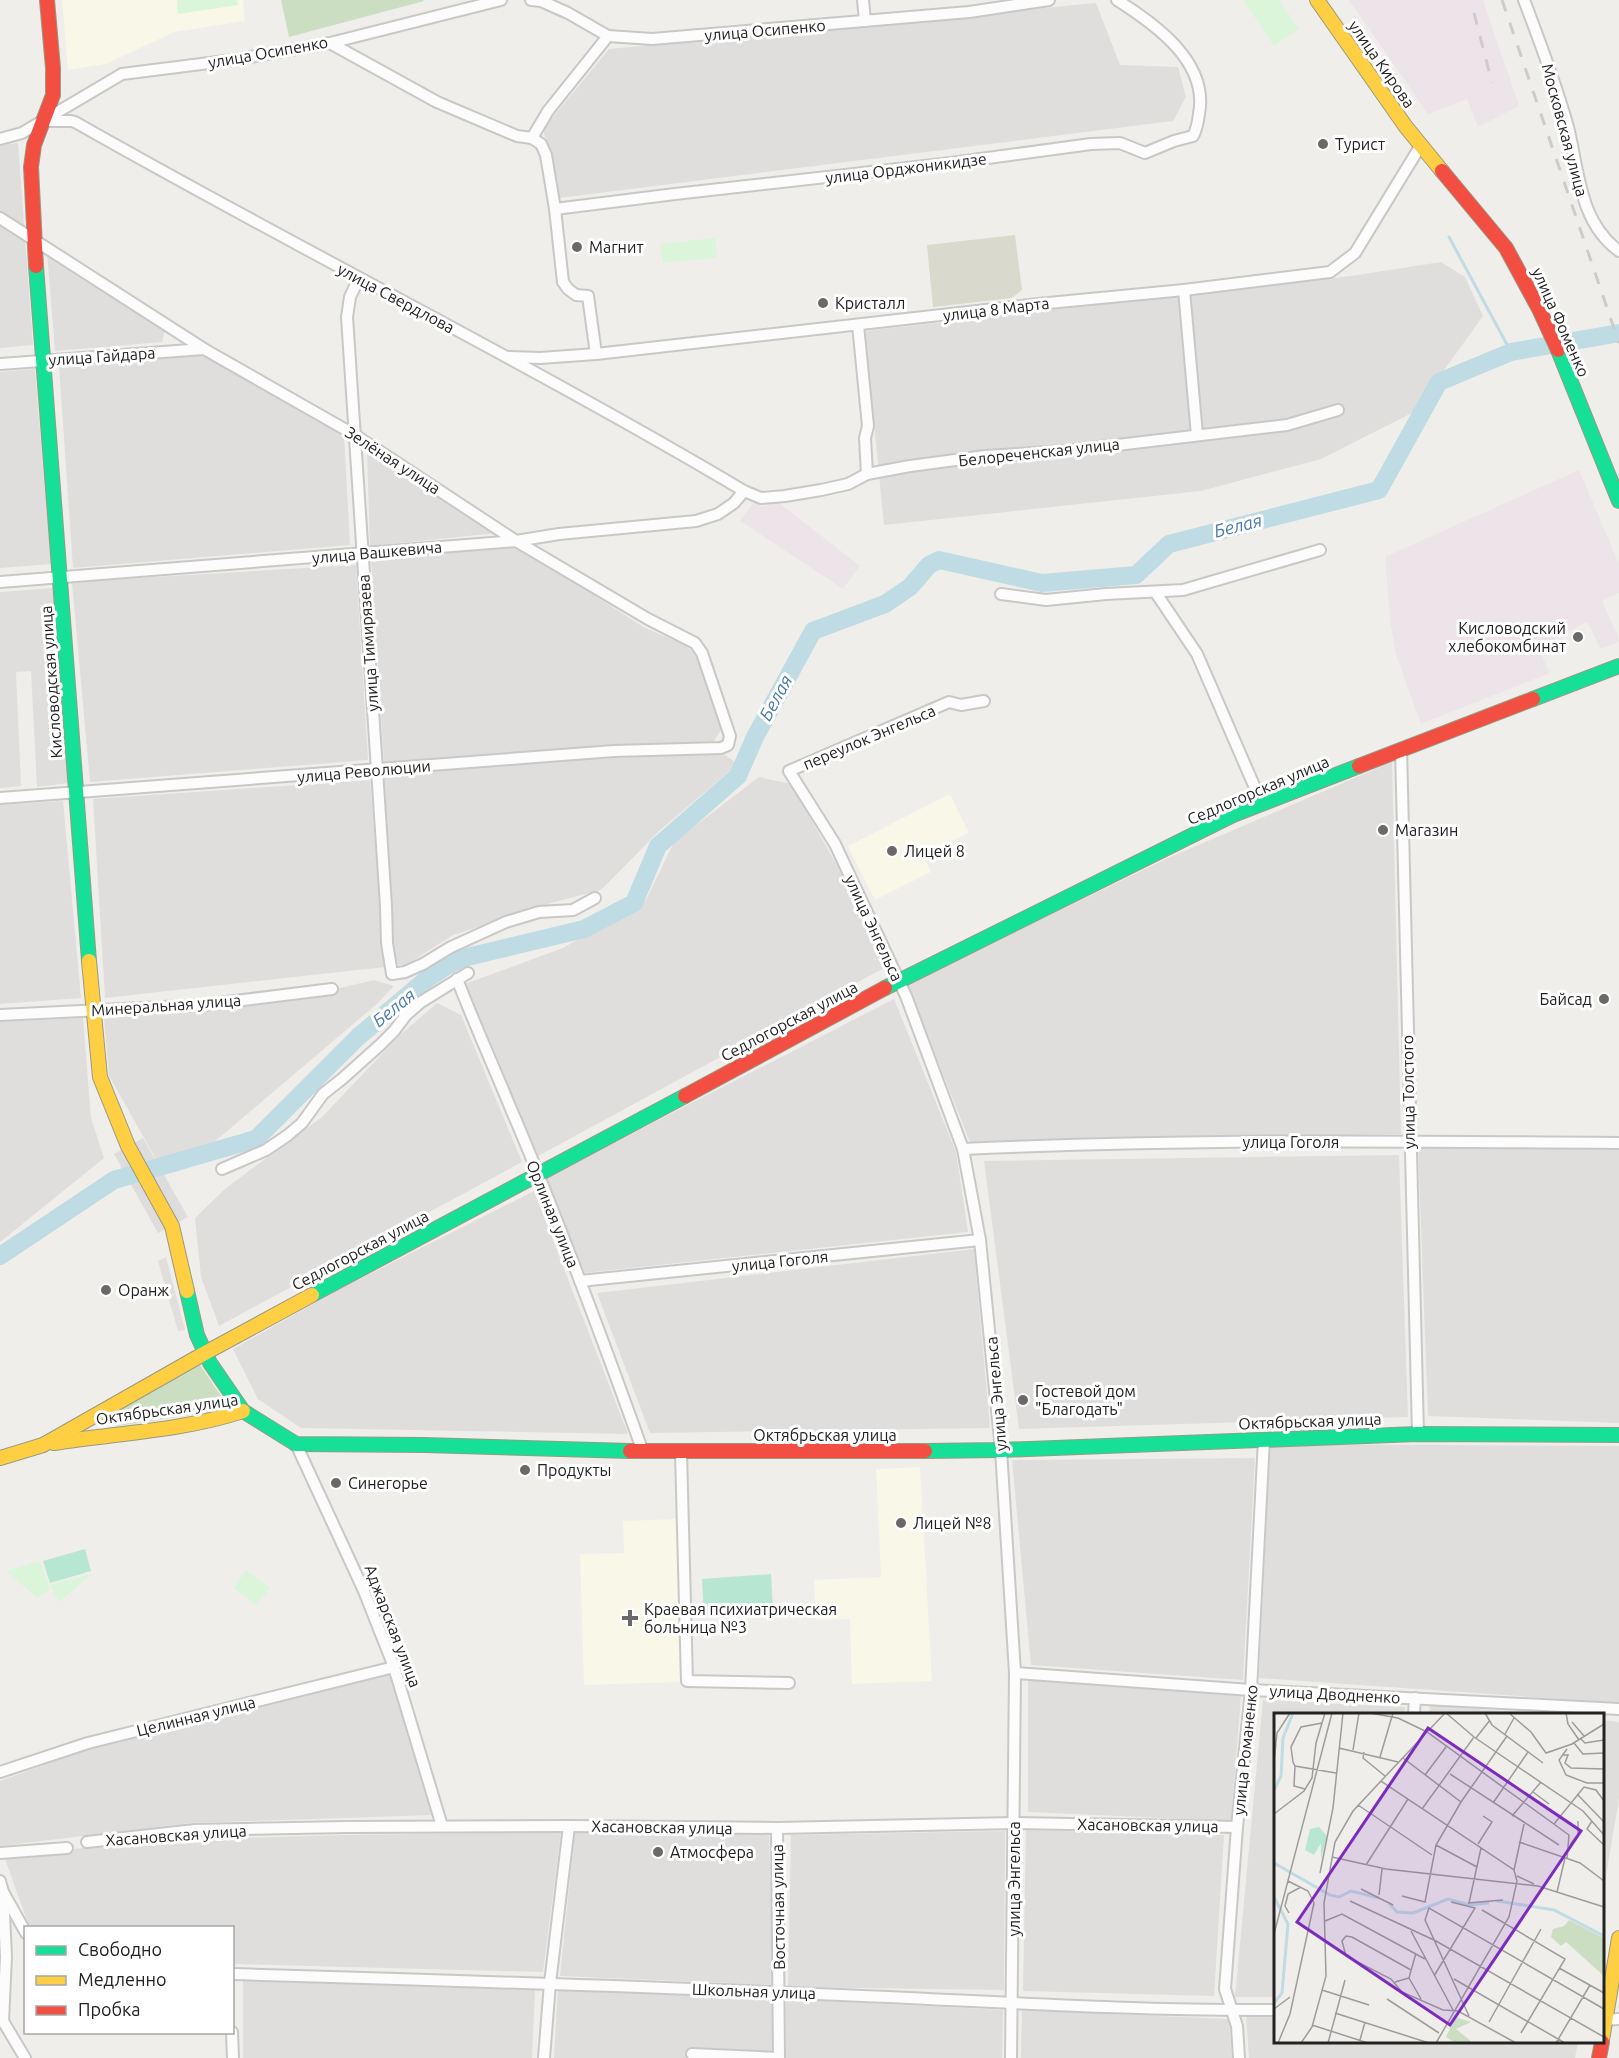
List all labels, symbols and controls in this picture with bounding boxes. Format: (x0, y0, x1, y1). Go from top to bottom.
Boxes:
street label: улица Осипенко (704, 16, 826, 44)
street label: улица Кирова (1345, 17, 1419, 111)
street label: улица Осипенко (207, 33, 329, 71)
street label: Московская улица (1539, 62, 1591, 198)
place label: Турист (1335, 135, 1385, 153)
marker: Турист (1316, 137, 1330, 151)
street label: улица Орджоникидзе (824, 149, 988, 187)
place label: Магнит (589, 238, 644, 256)
marker: Магнит (570, 240, 584, 254)
street label: улица Свердлова (334, 260, 458, 336)
street label: улица Фоменко (1529, 265, 1593, 379)
place label: Кристалл (835, 294, 905, 312)
street label: улица 8 Марта (942, 294, 1050, 324)
marker: Кристалл (816, 296, 830, 310)
street label: улица Гайдара (48, 343, 156, 369)
street label: Зелёная улица (342, 423, 444, 497)
street label: Белореченская улица (957, 435, 1121, 469)
water label: Белая (1212, 509, 1264, 541)
street label: улица Вашкевича (311, 537, 443, 567)
street label: улица Тимирязева (354, 574, 382, 712)
street label: Кисловодская улица (37, 605, 65, 759)
place label: Кисловодский хлебокомбинат (1448, 619, 1566, 655)
marker: Кисловодский хлебокомбинат (1571, 630, 1585, 644)
water label: Белая (755, 671, 796, 724)
street label: переулок Энгельса (800, 701, 938, 773)
street label: Седлогорская улица (1184, 752, 1332, 828)
street label: улица Революции (296, 756, 432, 786)
place label: Магазин (1395, 821, 1458, 839)
marker: Магазин (1376, 823, 1390, 837)
place label: Лицей 8 (904, 842, 965, 860)
marker: Лицей 8 (885, 844, 899, 858)
street label: улица Энгельса (841, 872, 907, 984)
street label: Седлогорская улица (718, 977, 860, 1065)
water label: Белая (368, 984, 419, 1030)
place label: Байсад (1539, 990, 1592, 1008)
street label: Минеральная улица (90, 991, 242, 1019)
marker: Байсад (1597, 992, 1611, 1006)
street label: улица Толстого (1398, 1035, 1418, 1149)
street label: улица Гоголя (1243, 1133, 1339, 1151)
street label: Орлиная улица (523, 1158, 583, 1270)
street label: Седлогорская улица (289, 1206, 431, 1294)
street label: улица Гоголя (731, 1247, 829, 1275)
place label: Оранж (118, 1281, 169, 1299)
marker: Оранж (99, 1283, 113, 1297)
street label: улица Энгельса (982, 1336, 1010, 1452)
place label: Гостевой дом "Благодать" (1035, 1382, 1136, 1418)
street label: Октябрьская улица (95, 1390, 239, 1428)
marker: Гостевой дом "Благодать" (1016, 1393, 1030, 1407)
street label: Октябрьская улица (1238, 1410, 1382, 1432)
street label: Октябрьская улица (753, 1426, 897, 1444)
place label: Продукты (537, 1461, 612, 1479)
marker: Продукты (518, 1463, 532, 1477)
place label: Синегорье (348, 1474, 428, 1492)
marker: Синегорье (329, 1476, 343, 1490)
place label: Лицей №8 (913, 1514, 991, 1532)
marker: Лицей №8 (894, 1516, 908, 1530)
street label: Аджарская улица (361, 1562, 425, 1690)
place label: Краевая психиатрическая больница №3 (644, 1600, 837, 1636)
marker: Краевая психиатрическая больница №3 (621, 1609, 639, 1627)
street label: улица Дводненко (1269, 1682, 1401, 1706)
street label: улица Романенко (1229, 1684, 1261, 1816)
street label: Целинная улица (135, 1693, 257, 1739)
inset map (1274, 1713, 1604, 2043)
street label: Хасановская улица (1077, 1815, 1219, 1835)
street label: Хасановская улица (591, 1817, 733, 1837)
street label: Хасановская улица (105, 1821, 247, 1849)
street label: улица Энгельса (1005, 1821, 1023, 1937)
place label: Атмосфера (670, 1843, 754, 1861)
street label: Восточная улица (768, 1844, 788, 1970)
marker: Атмосфера (651, 1845, 665, 1859)
legend (24, 1926, 234, 2034)
text: Свободно (78, 1939, 162, 1959)
text: Медленно (78, 1969, 167, 1989)
street label: Школьная улица (692, 1980, 816, 2002)
text: Пробка (78, 1999, 141, 2019)

